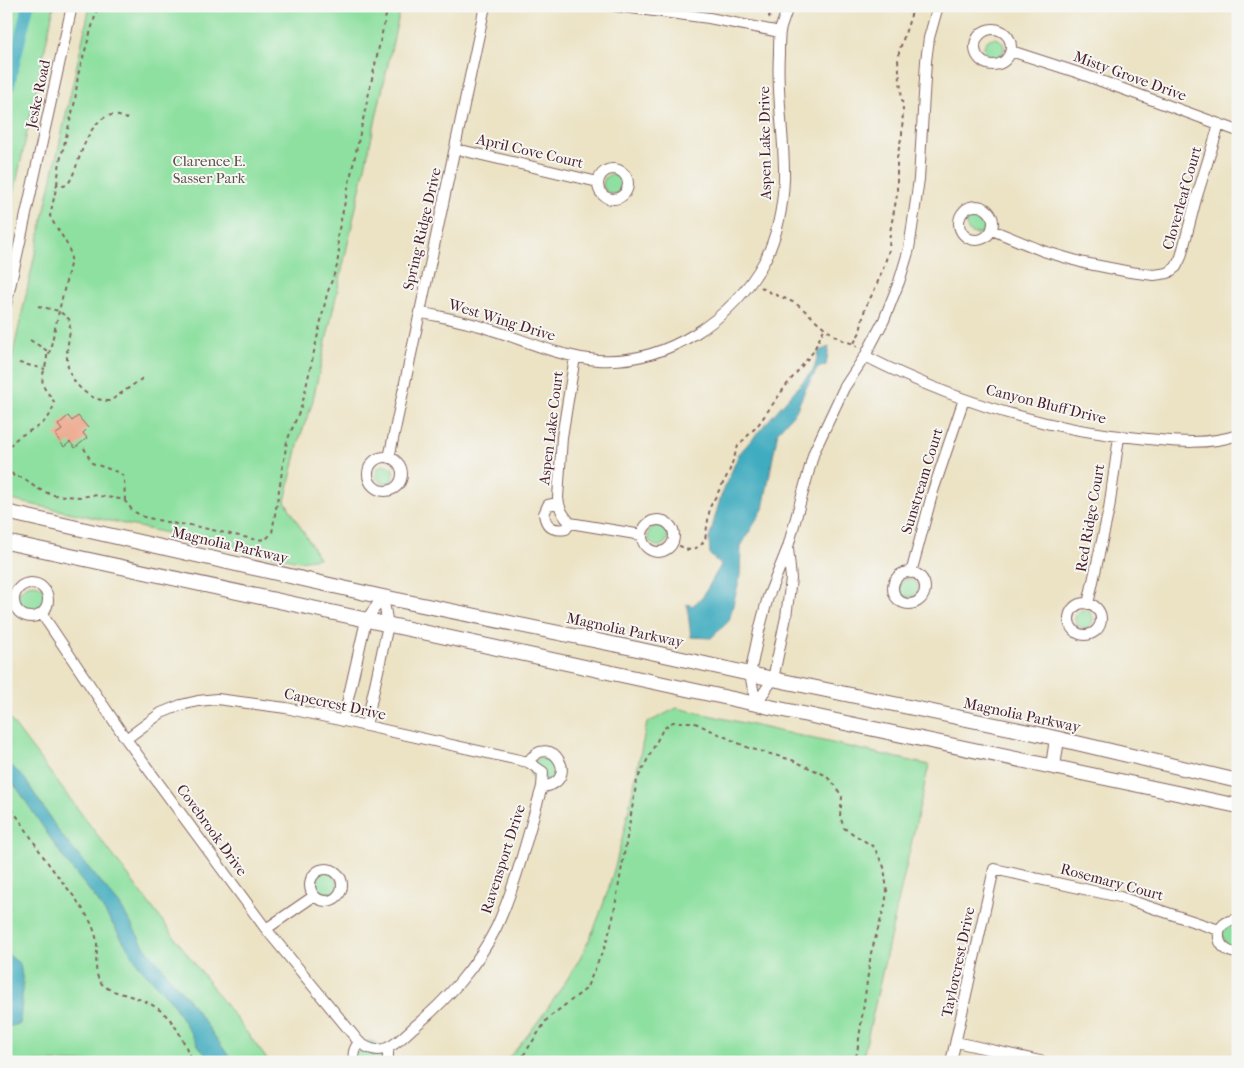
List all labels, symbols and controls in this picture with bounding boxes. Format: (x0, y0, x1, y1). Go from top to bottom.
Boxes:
street label: Misty Grove Drive (1071, 47, 1190, 105)
street label: Jeske Road (22, 57, 54, 131)
street label: Aspen Lake Drive (755, 86, 775, 201)
street label: April Cove Court (474, 130, 586, 172)
street label: Cloverleaf Court (1159, 144, 1206, 252)
park label: Clarence E. Sasser Park (173, 152, 246, 187)
street label: Spring Ridge Drive (399, 165, 445, 292)
street label: West Wing Drive (445, 295, 558, 345)
street label: Aspen Lake Court (535, 369, 567, 487)
street label: Canyon Bluff Drive (984, 380, 1109, 428)
street label: Sunstream Court (897, 425, 947, 536)
street label: Red Ridge Court (1072, 462, 1108, 573)
street label: Magnolia Parkway (170, 523, 291, 567)
street label: Magnolia Parkway (565, 609, 686, 651)
street label: Capecrest Drive (282, 684, 388, 724)
street label: Magnolia Parkway (962, 694, 1083, 736)
street label: Covebrook Drive (173, 781, 252, 880)
street label: Ravensport Drive (477, 801, 529, 916)
street label: Rosemary Court (1058, 860, 1166, 905)
street label: Taylorcrest Drive (938, 905, 979, 1019)

